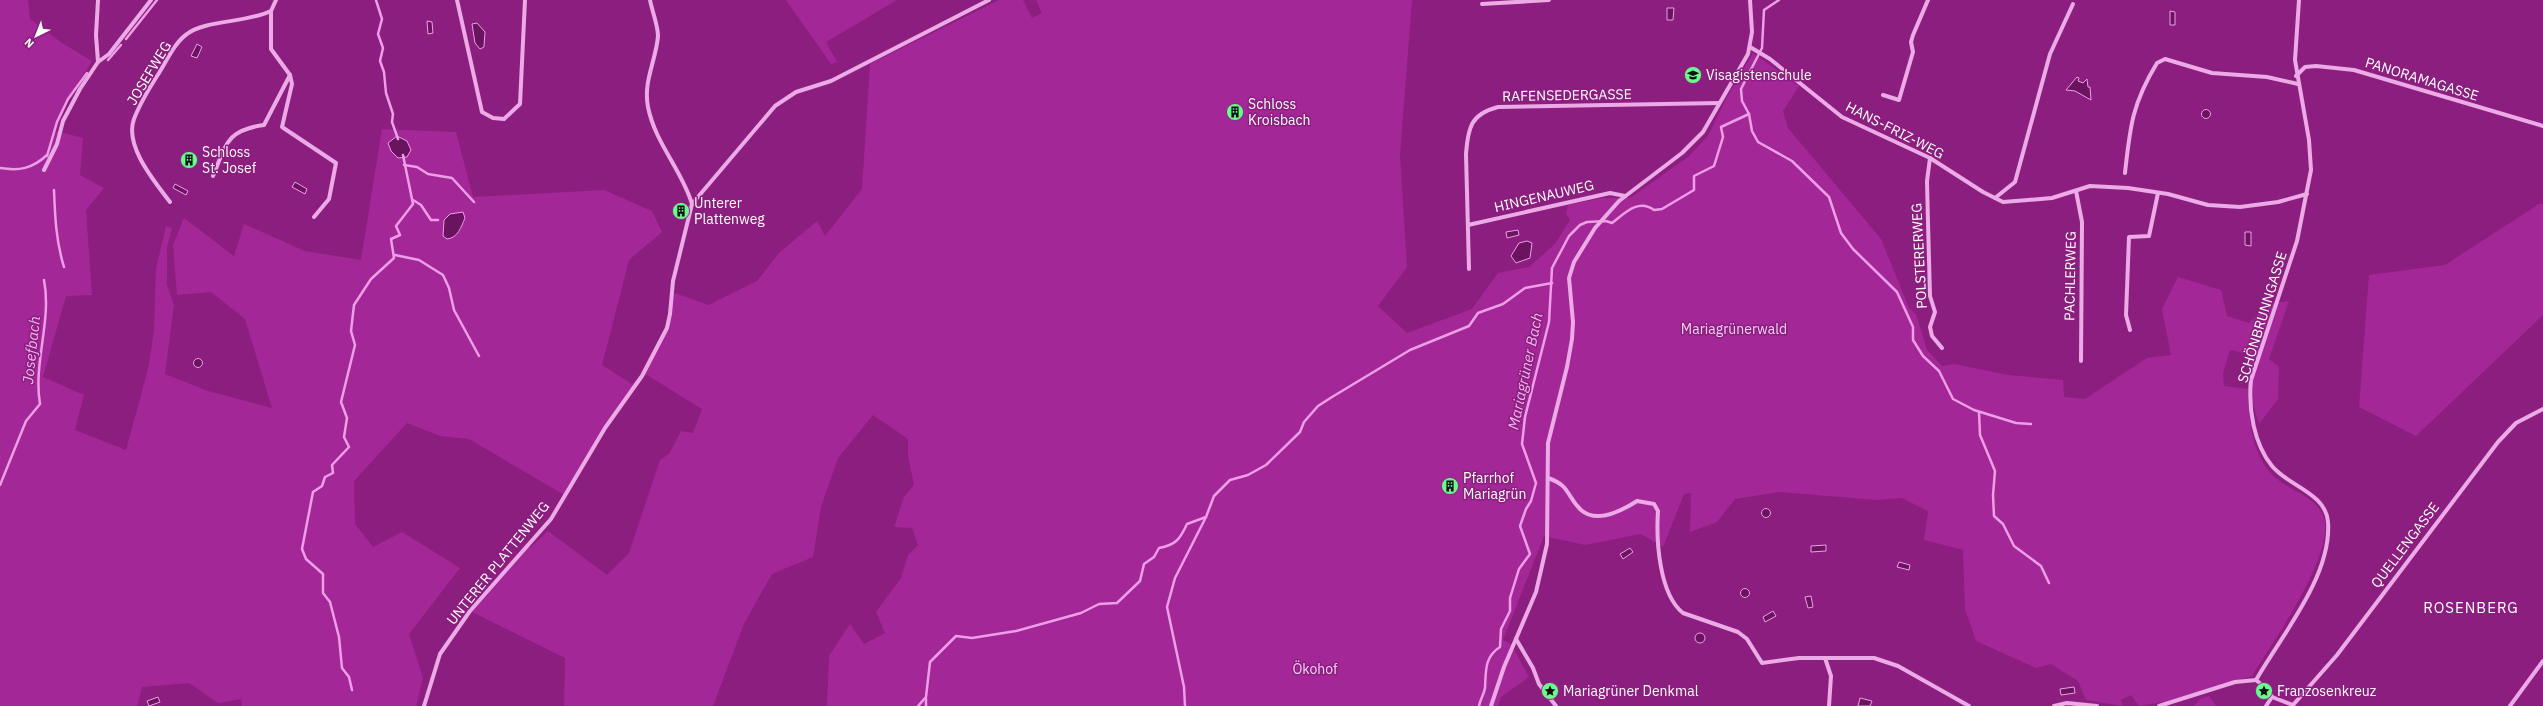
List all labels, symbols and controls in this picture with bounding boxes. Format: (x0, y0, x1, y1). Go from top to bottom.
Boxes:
north arrow (16, 16, 56, 56)
text: N (21, 35, 37, 51)
street label: JOSEFWEG (123, 38, 175, 108)
street label: PANORAMAGASSE (2363, 53, 2481, 105)
school or university icon: Visagistenschule (1683, 65, 1703, 85)
place label: Visagistenschule (1706, 66, 1812, 84)
street label: RAFENSEDERGASSE (1502, 85, 1632, 105)
place label: Schloss Kroisbach (1248, 95, 1311, 129)
street label: HANS-FRIZ-WEG (1843, 97, 1947, 163)
building icon: Schloss Kroisbach (1225, 102, 1245, 122)
place label: Schloss St. Josef (202, 143, 257, 177)
building icon: Schloss St. Josef (179, 150, 199, 170)
street label: HINGENAUWEG (1492, 176, 1596, 216)
place label: Unterer Plattenweg (694, 194, 765, 228)
building icon: Unterer Plattenweg (671, 201, 691, 221)
street label: POLSTERERWEG (1907, 203, 1931, 309)
street label: PACHLERWEG (2060, 231, 2080, 321)
street label: SCHÖNBRUNNGASSE (2233, 249, 2291, 385)
water label: Mariagrüner Bach (1503, 311, 1547, 431)
water label: Josefbach (18, 315, 44, 385)
park label: Mariagrünerwald (1681, 320, 1787, 338)
place label: Pfarrhof Mariagrün (1463, 469, 1526, 503)
building icon: Pfarrhof Mariagrün (1440, 476, 1460, 496)
street label: UNTERER PLATTENWEG (443, 498, 553, 628)
street label: QUELLENGASSE (2367, 499, 2443, 591)
district label: ROSENBERG (2423, 598, 2519, 617)
park label: Ökohof (1292, 660, 1338, 678)
place icon: Mariagrüner Denkmal (1540, 681, 1560, 701)
place icon: Franzosenkreuz (2254, 681, 2274, 701)
place label: Mariagrüner Denkmal (1563, 682, 1699, 700)
place label: Franzosenkreuz (2277, 682, 2377, 700)

